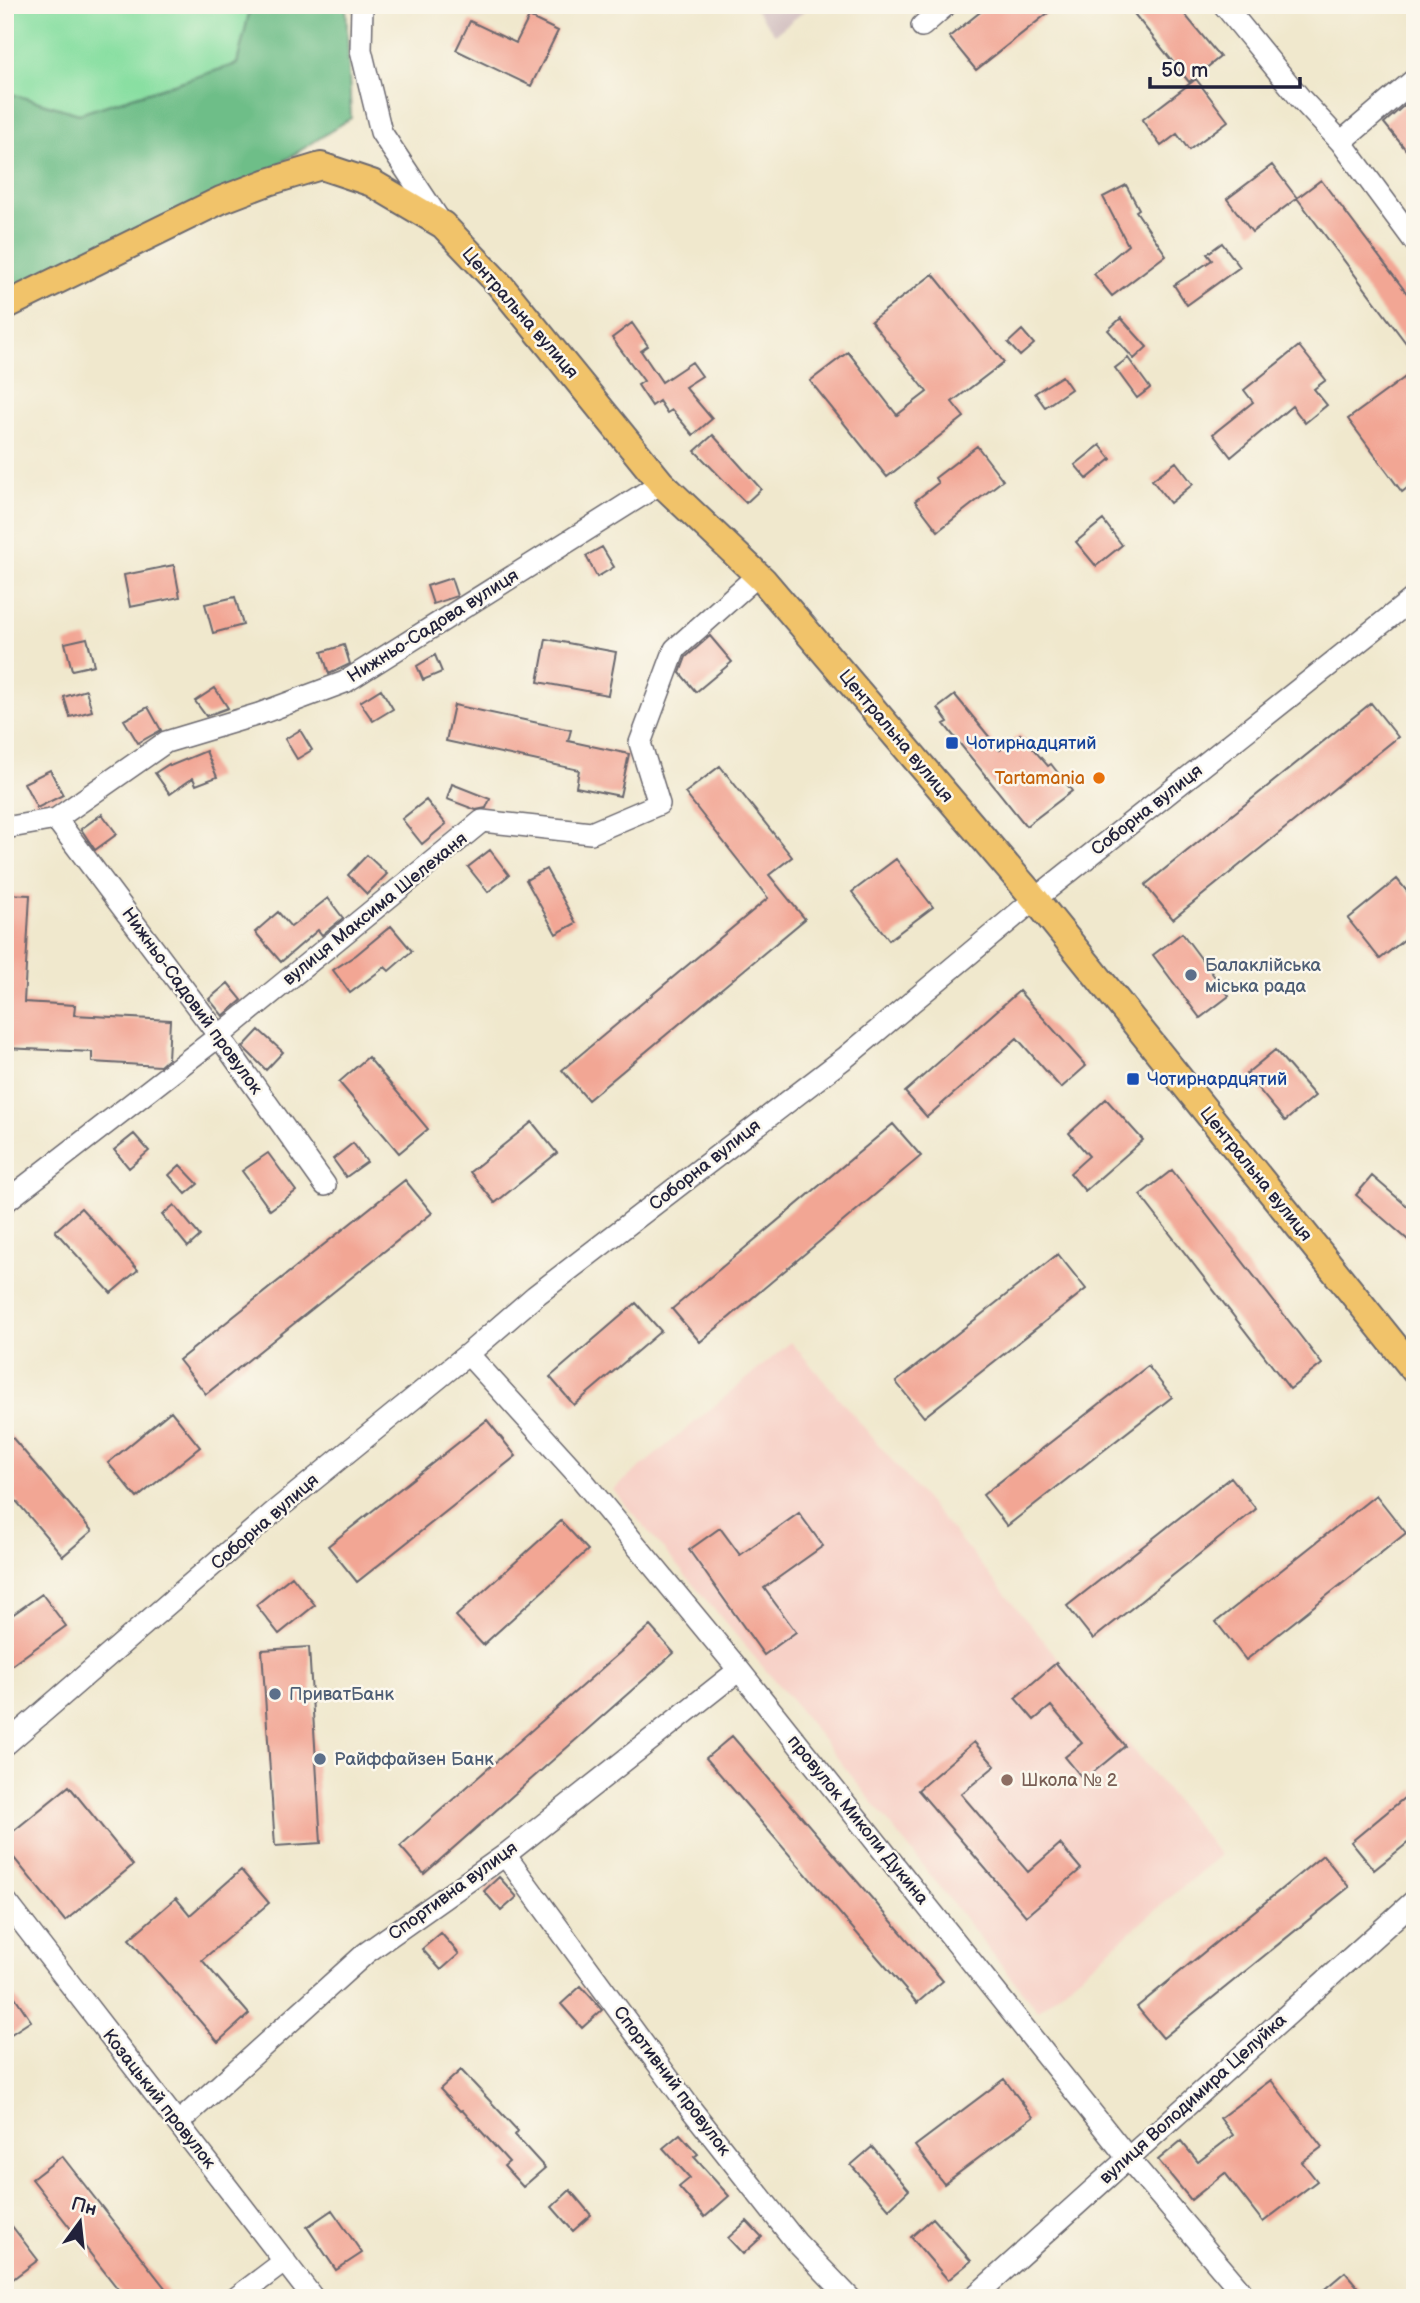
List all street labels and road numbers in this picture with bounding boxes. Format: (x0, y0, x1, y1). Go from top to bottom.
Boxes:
street label: Центральна вулиця (457, 243, 583, 383)
street label: Нижньо-Садова вулиця (344, 565, 522, 687)
street label: Центральна вулиця (834, 665, 958, 807)
street label: Соборна вулиця (1087, 760, 1207, 860)
street label: вулиця Максима Шелеханя (279, 828, 471, 990)
street label: Нижньо-Садовий провулок (117, 904, 267, 1099)
street label: Центральна вулиця (1195, 1103, 1317, 1245)
street label: Соборна вулиця (645, 1115, 765, 1215)
street label: Соборна вулиця (207, 1470, 323, 1574)
street label: провулок Миколи Дукина (783, 1731, 933, 1909)
street label: Спортивна вулиця (385, 1837, 521, 1945)
street label: Спортивний провулок (609, 2002, 735, 2160)
street label: вулиця Володимира Целуйка (1095, 2009, 1291, 2189)
street label: Козацький провулок (98, 2025, 220, 2173)

